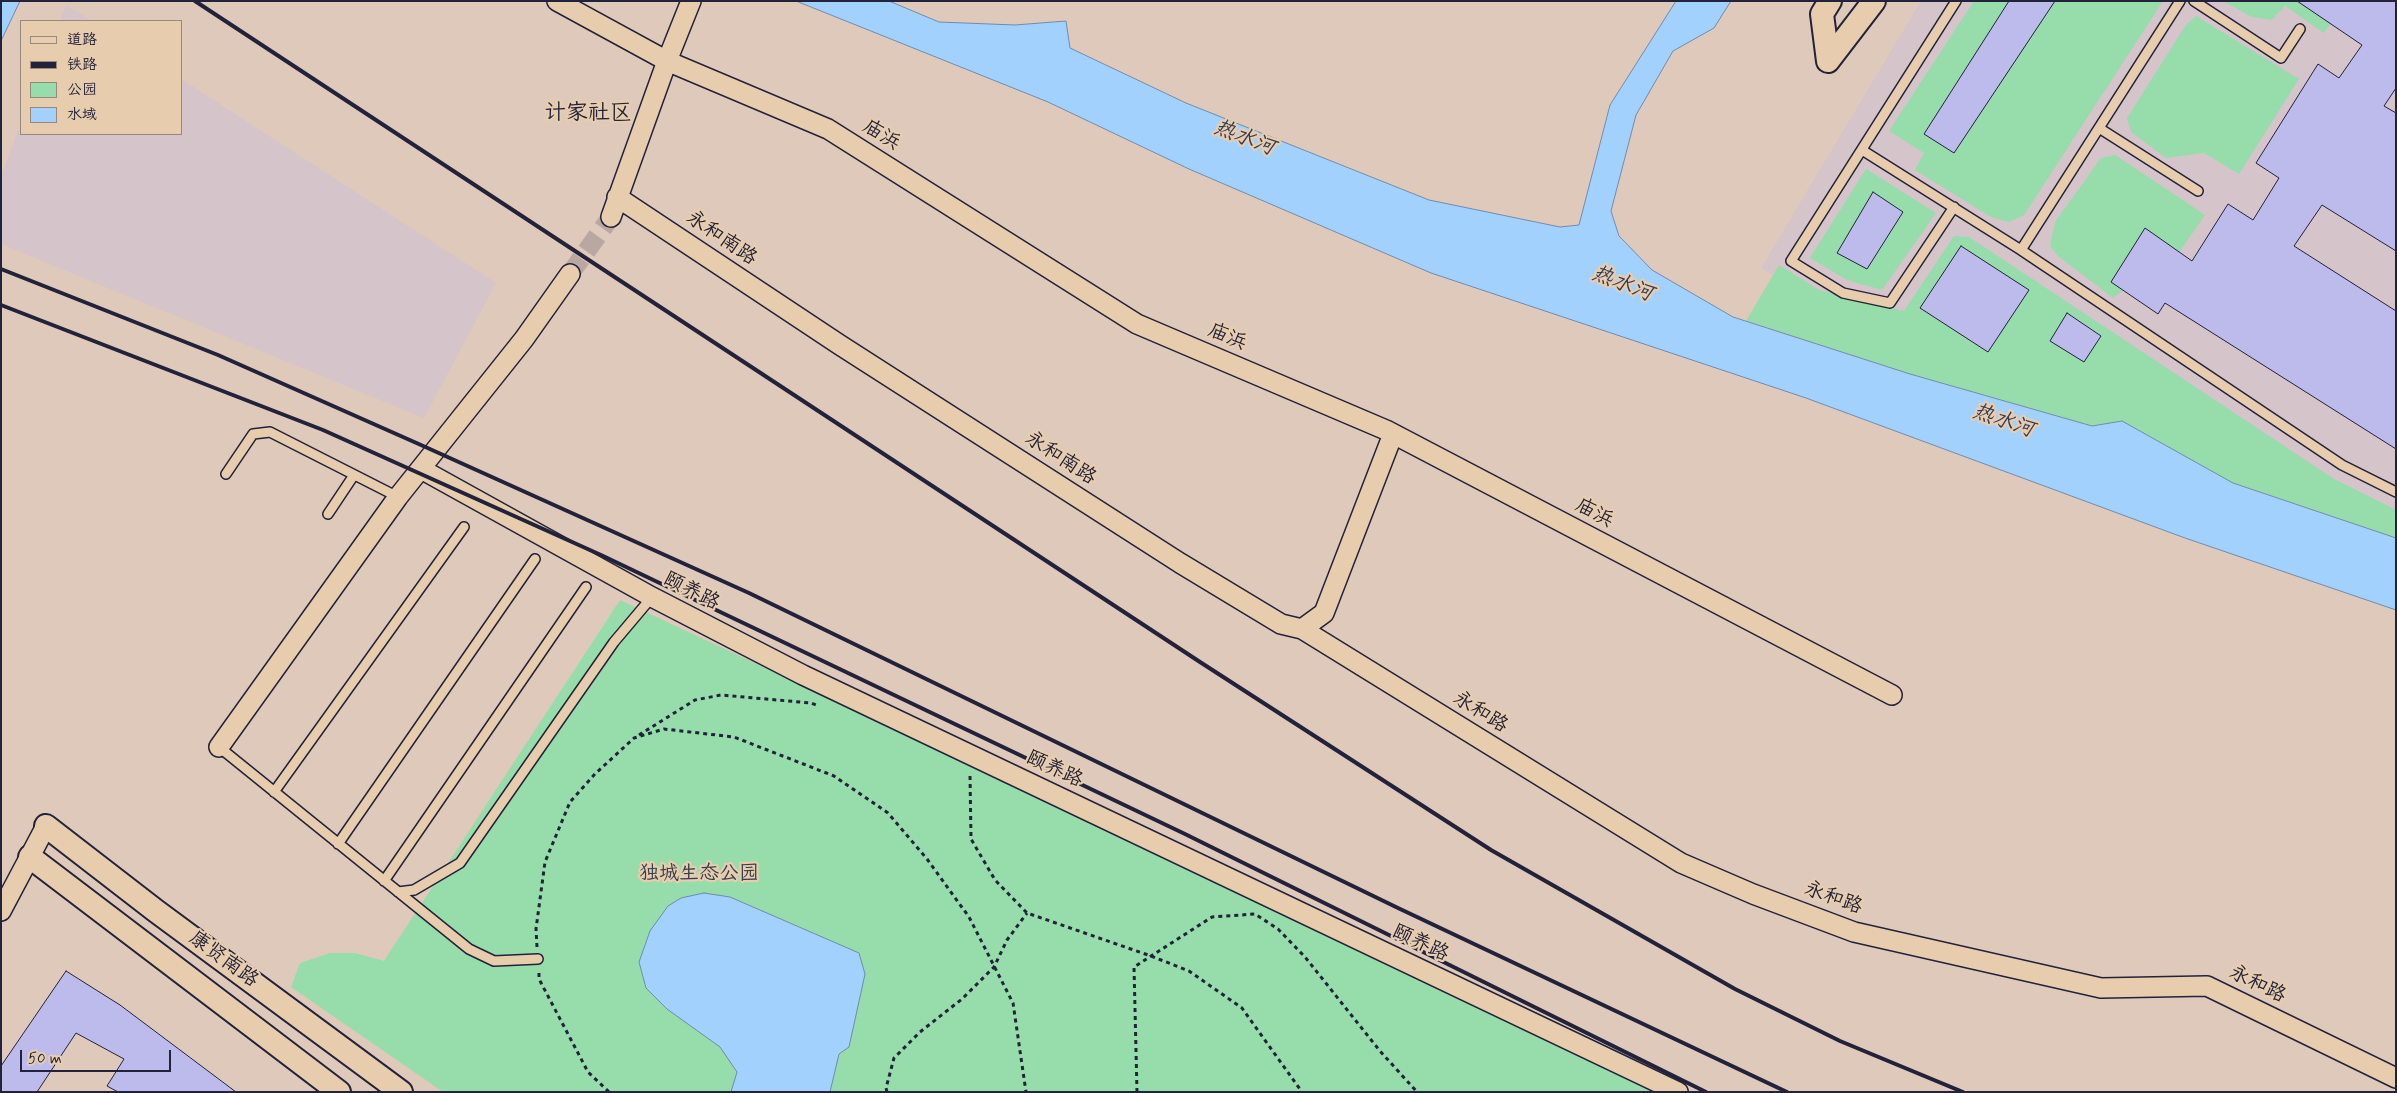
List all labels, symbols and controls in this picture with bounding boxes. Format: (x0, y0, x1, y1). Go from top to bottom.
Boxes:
legend (20, 20, 182, 135)
text: 道路 (67, 30, 97, 50)
text: 铁路 (67, 55, 97, 75)
text: 公园 (67, 80, 97, 100)
district label: 计家社区 (544, 101, 632, 127)
text: 水域 (67, 105, 97, 125)
street label: 庙浜 (858, 115, 904, 157)
water label: 热水河 (1210, 116, 1278, 162)
street label: 永和南路 (681, 207, 761, 271)
water label: 热水河 (1588, 262, 1656, 308)
street label: 庙浜 (1204, 319, 1250, 357)
water label: 热水河 (1969, 400, 2037, 444)
street label: 永和南路 (1020, 427, 1100, 491)
street label: 庙浜 (1571, 494, 1617, 534)
street label: 颐养路 (659, 568, 723, 616)
street label: 永和路 (1448, 687, 1512, 739)
street label: 颐养路 (1022, 746, 1086, 794)
park label: 独城生态公园 (639, 863, 759, 887)
street label: 永和路 (1801, 877, 1865, 921)
street label: 颐养路 (1388, 920, 1452, 968)
street label: 康贤南路 (184, 927, 262, 993)
street label: 永和路 (2225, 961, 2289, 1009)
scale bar (22, 1040, 174, 1072)
text: 50 m (28, 1049, 62, 1069)

